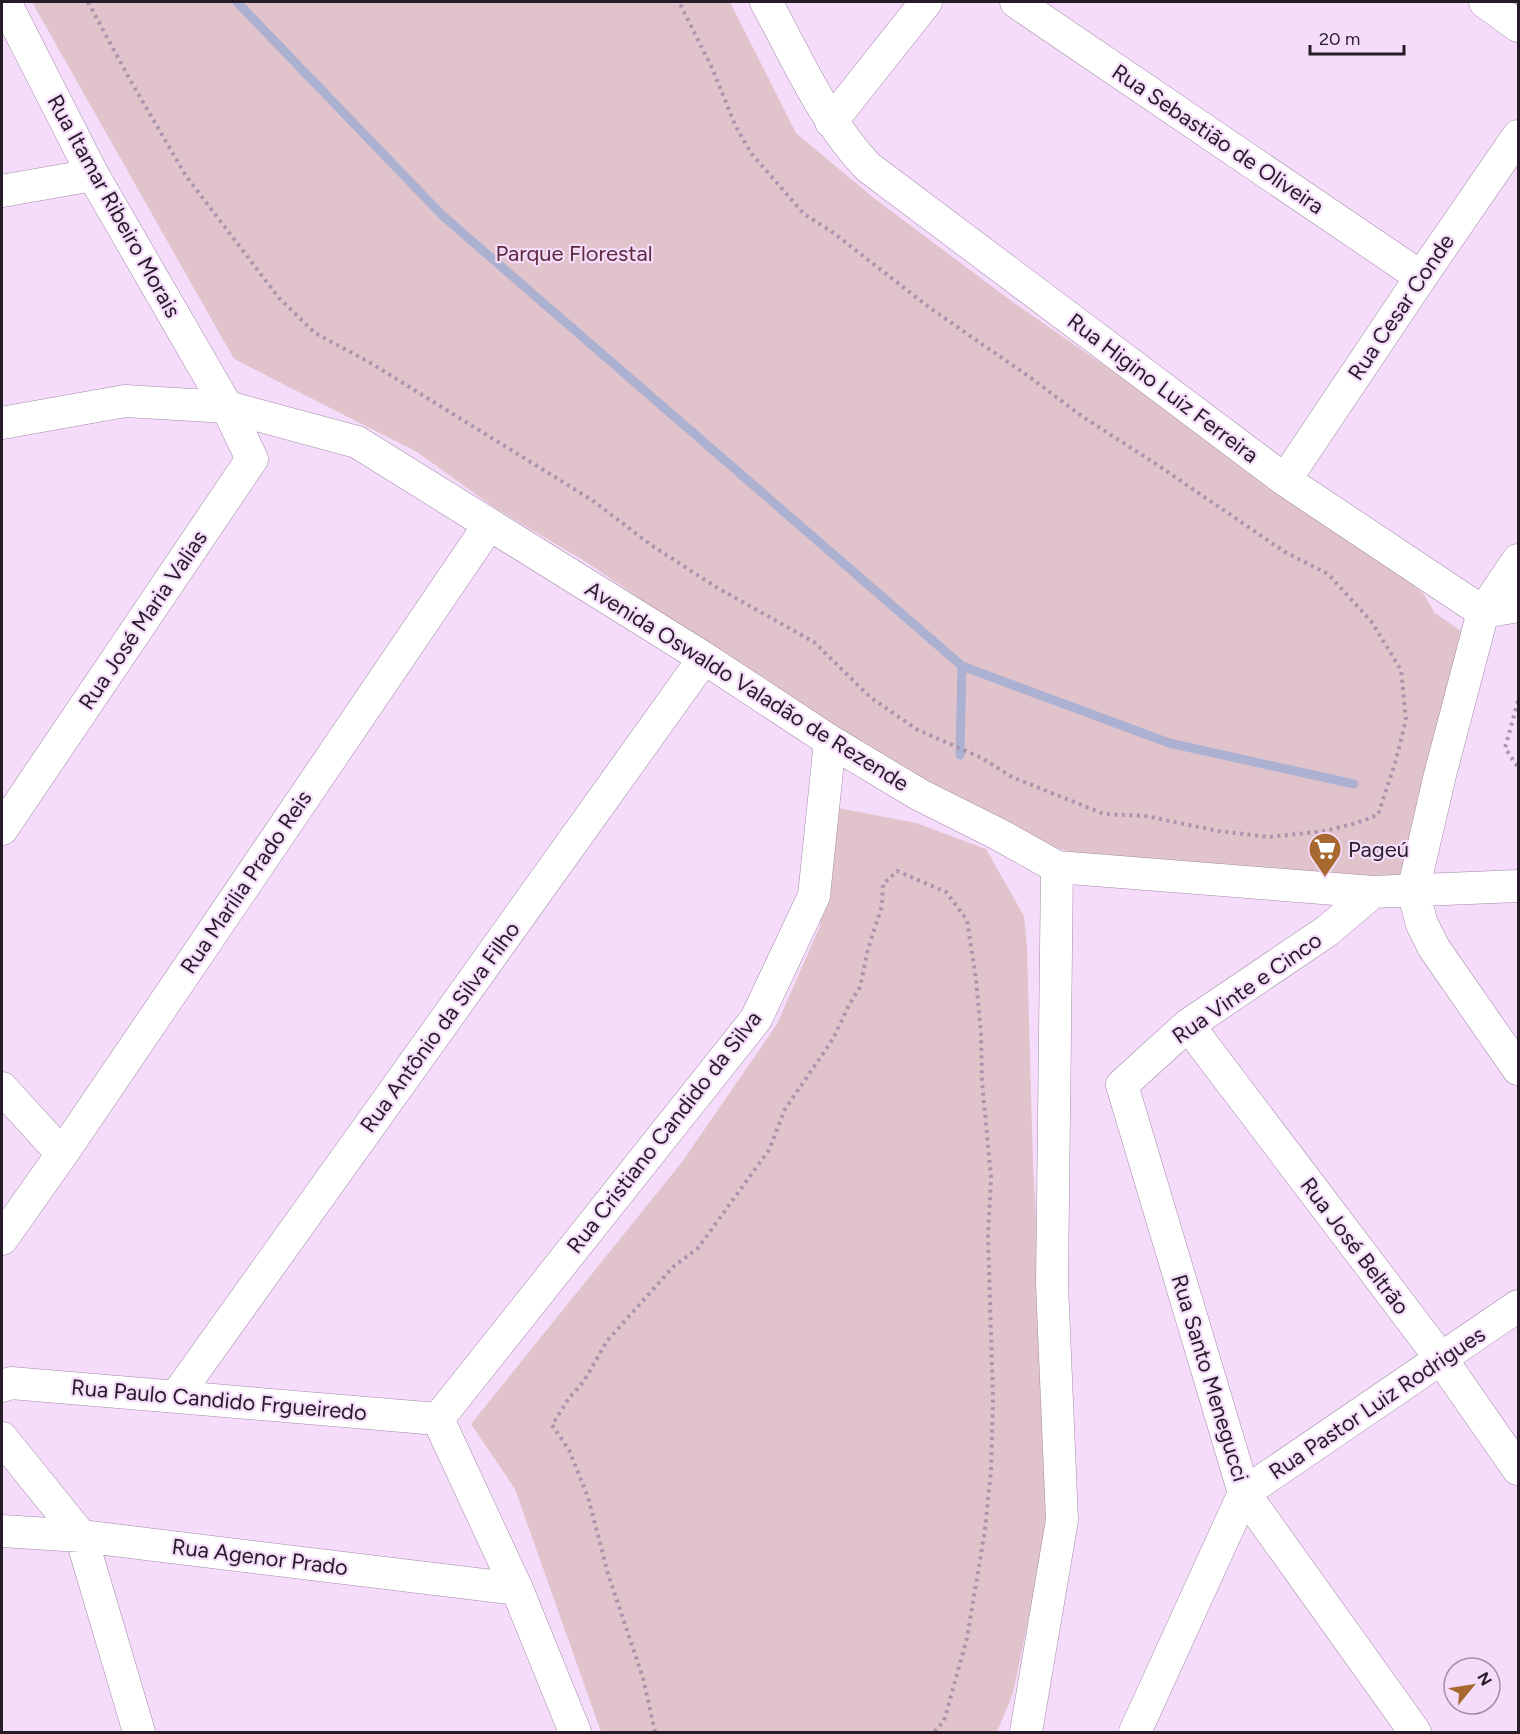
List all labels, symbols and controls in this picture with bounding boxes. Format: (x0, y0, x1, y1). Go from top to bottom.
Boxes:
scale bar (1310, 18, 1404, 56)
text: 20 m (1319, 28, 1360, 50)
street label: Rua Sebastião de Oliveira (1107, 58, 1329, 220)
street label: Rua Itamar Ribeiro Morais (41, 90, 187, 322)
street label: Rua Cesar Conde (1342, 229, 1460, 385)
park label: Parque Florestal (495, 240, 653, 267)
street label: Rua Higino Luiz Ferreira (1062, 307, 1264, 469)
street label: Rua José Maria Valias (73, 525, 213, 715)
street label: Avenida Oswaldo Valadão de Rezende (580, 575, 914, 797)
street label: Rua Marilia Prado Reis (175, 785, 317, 979)
supermarket icon: Pageú (1307, 831, 1343, 878)
place label: Pageú (1348, 836, 1409, 863)
street label: Rua Antônio da Silva Filho (354, 916, 526, 1138)
street label: Rua Vinte e Cinco (1167, 926, 1327, 1050)
street label: Rua Cristiano Candido da Silva (561, 1005, 767, 1259)
street label: Rua José Beltrão (1295, 1172, 1415, 1320)
street label: Rua Santo Menegucci (1166, 1271, 1254, 1485)
street label: Rua Pastor Luiz Rodrigues (1264, 1320, 1490, 1486)
street label: Rua Paulo Candido Frgueiredo (70, 1374, 368, 1426)
street label: Rua Agenor Prado (170, 1533, 350, 1581)
north arrow (1442, 1656, 1502, 1716)
text: N (1473, 1669, 1496, 1689)

